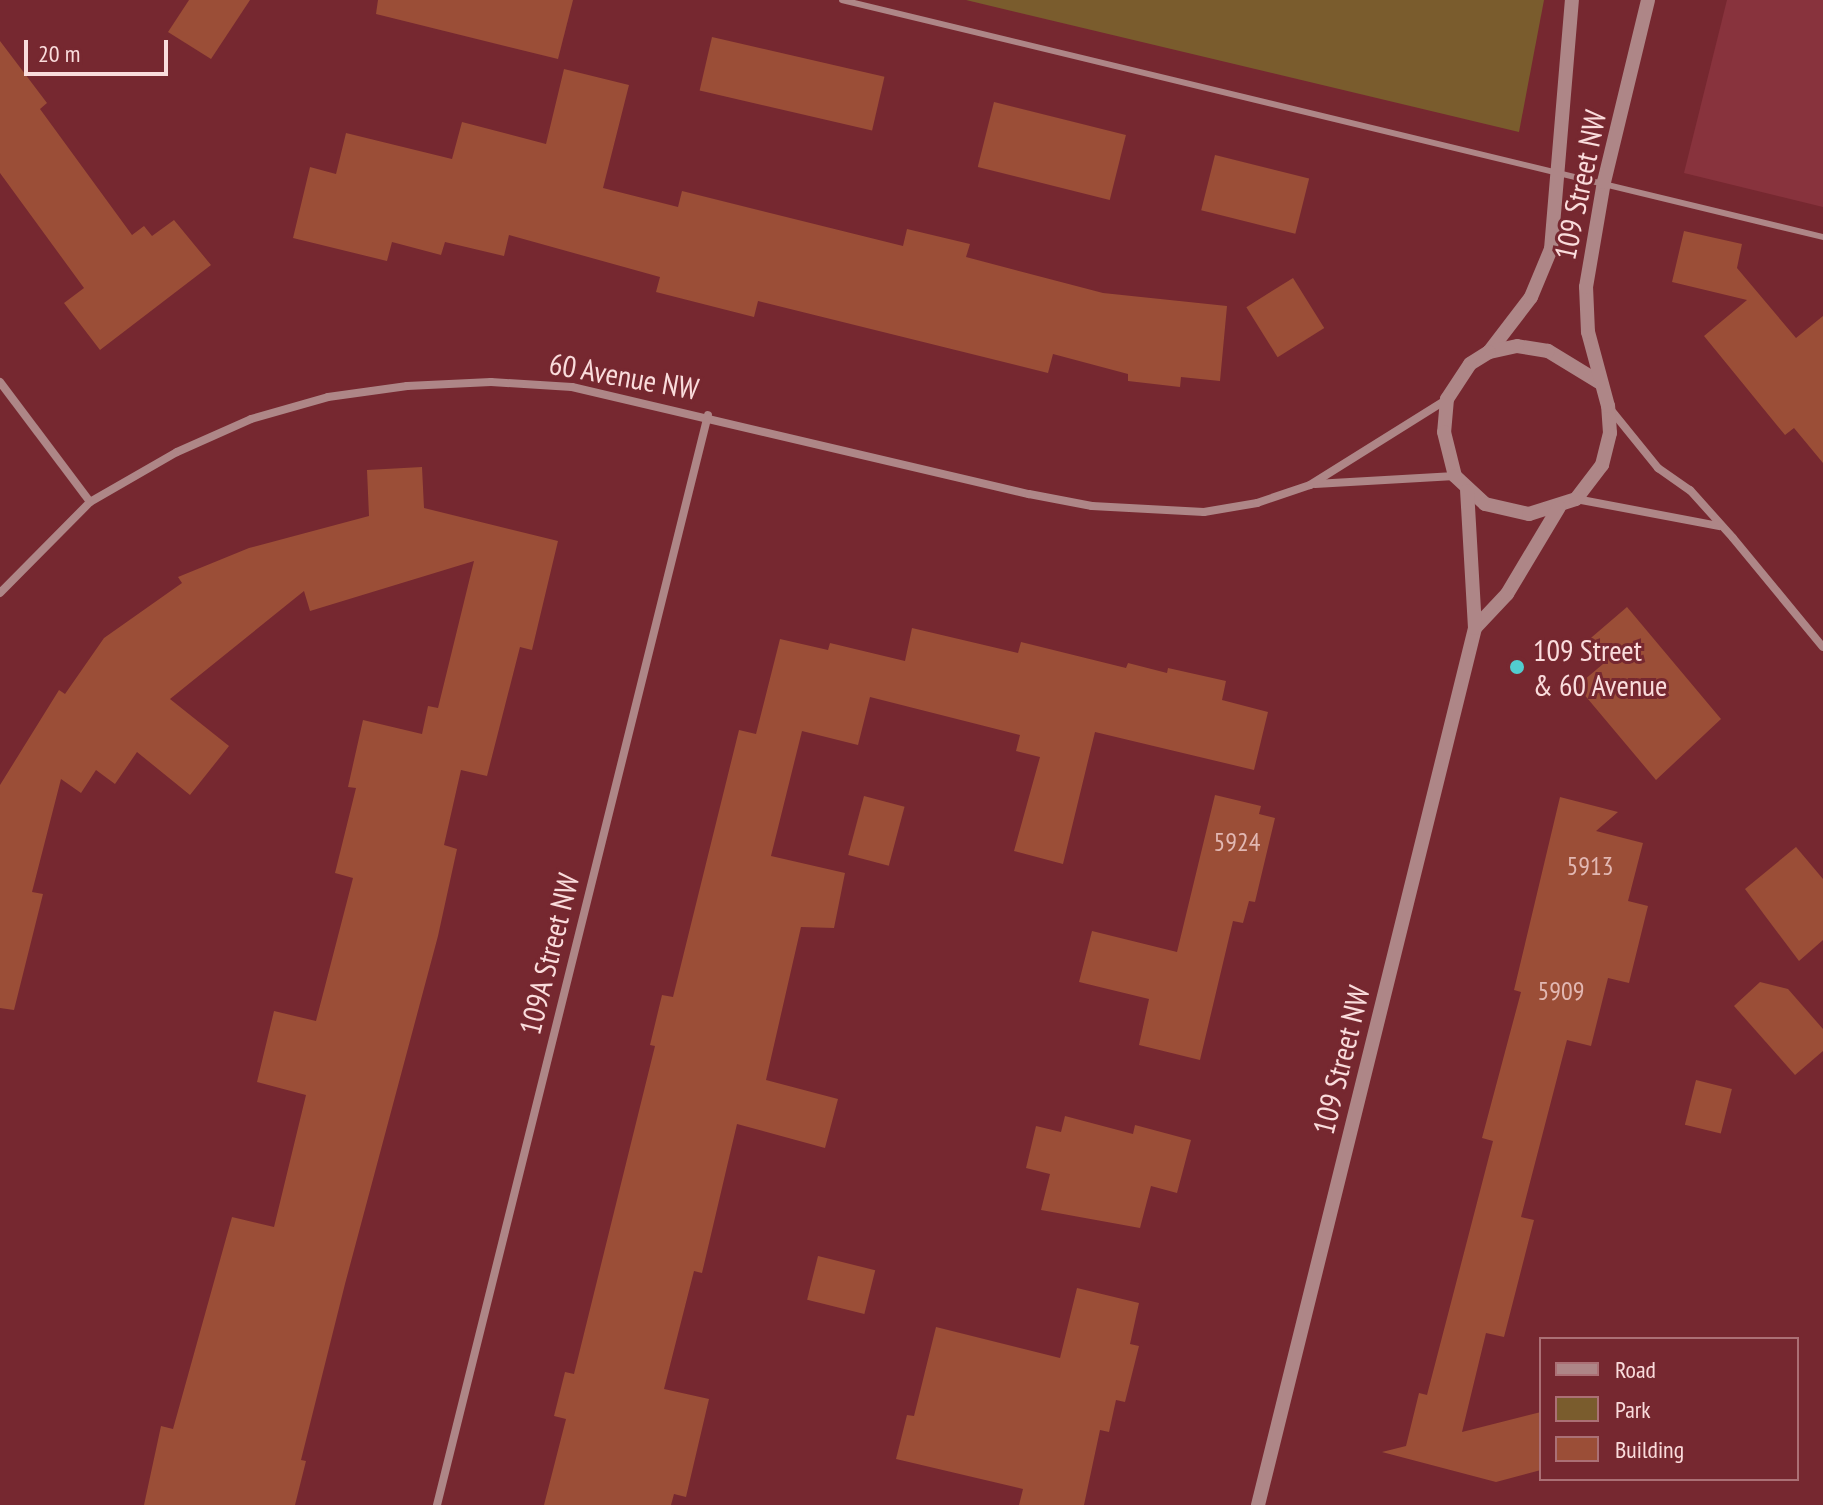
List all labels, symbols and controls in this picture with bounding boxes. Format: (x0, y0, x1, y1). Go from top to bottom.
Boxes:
scale bar (28, 24, 172, 74)
text: 20 m (38, 38, 80, 69)
street label: 109 Street NW (1547, 107, 1613, 263)
street label: 60 Avenue NW (546, 345, 702, 407)
place label: 109 Street & 60 Avenue (1533, 632, 1668, 702)
marker: 109 Street & 60 Avenue (1508, 658, 1526, 676)
house number: 5924 (1214, 826, 1260, 858)
house number: 5913 (1567, 850, 1613, 882)
street label: 109A Street NW (511, 869, 587, 1039)
house number: 5909 (1538, 975, 1584, 1007)
street label: 109 Street NW (1305, 982, 1377, 1138)
legend (1539, 1337, 1799, 1481)
text: Road (1615, 1354, 1656, 1385)
text: Park (1615, 1394, 1651, 1425)
text: Building (1615, 1434, 1684, 1465)

